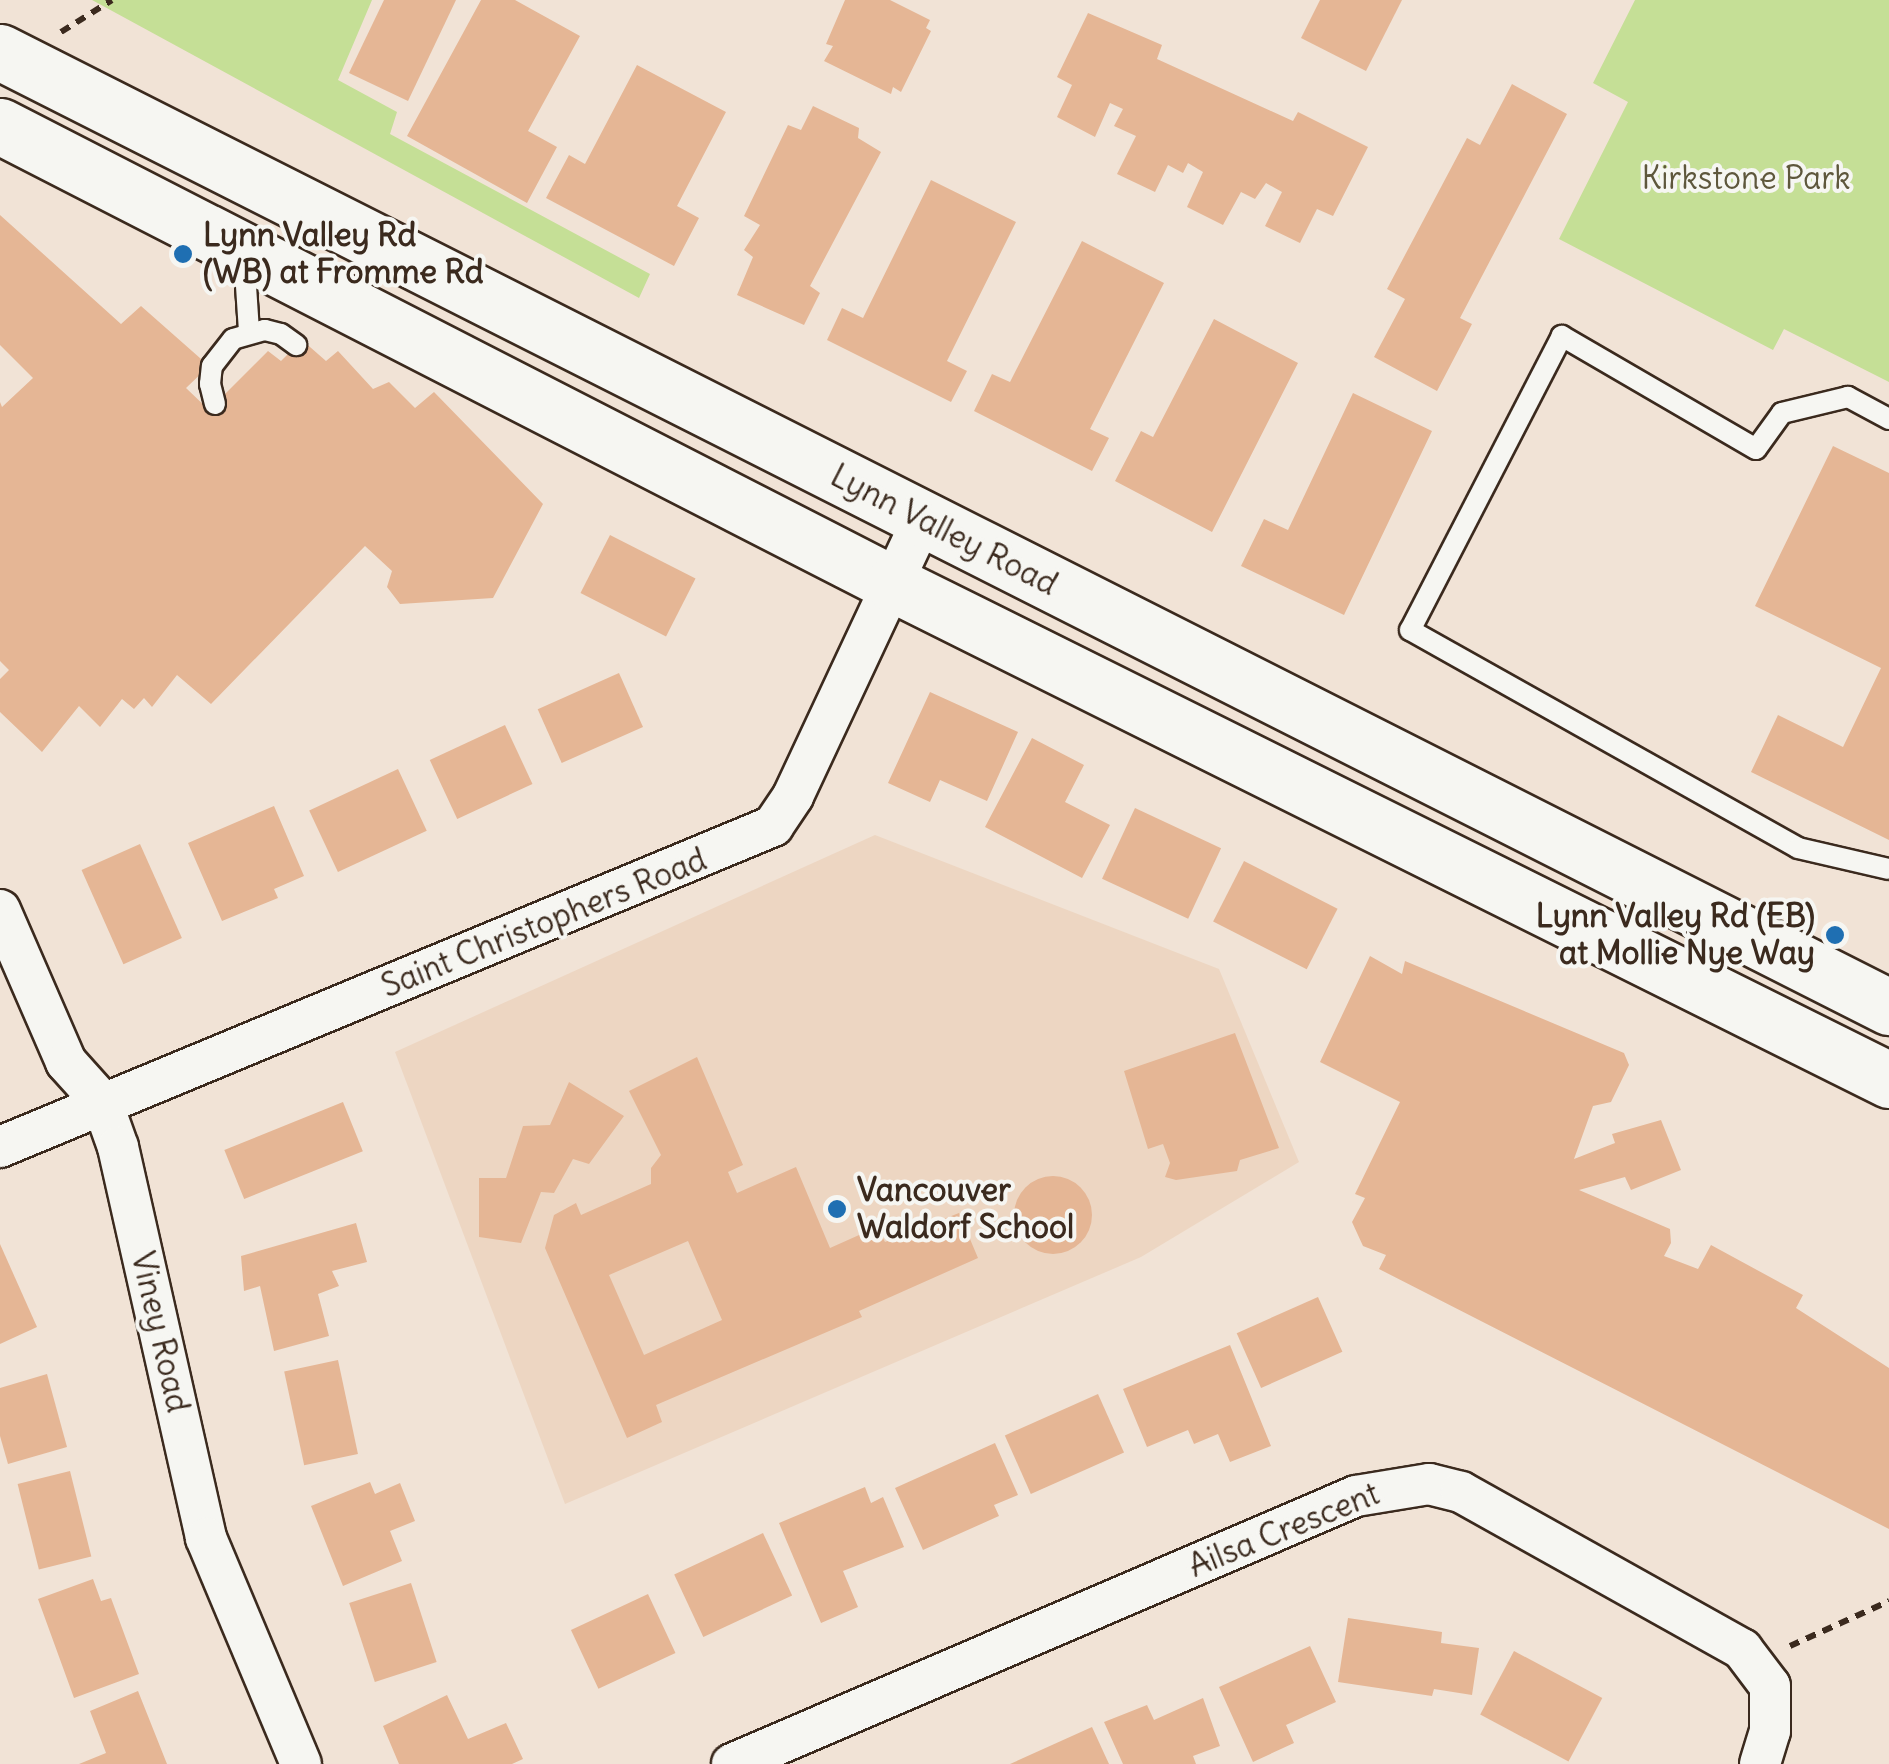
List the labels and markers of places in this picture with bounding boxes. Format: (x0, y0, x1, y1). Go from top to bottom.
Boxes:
place label: Lynn Valley Rd (WB) at Fromme Rd (203, 217, 484, 292)
marker: Lynn Valley Rd (WB) at Fromme Rd (172, 243, 194, 265)
place label: Lynn Valley Rd (EB) at Mollie Nye Way (1536, 898, 1815, 973)
marker: Lynn Valley Rd (EB) at Mollie Nye Way (1824, 924, 1846, 946)
place label: Vancouver Waldorf School (857, 1172, 1074, 1247)
marker: Vancouver Waldorf School (826, 1198, 848, 1220)

